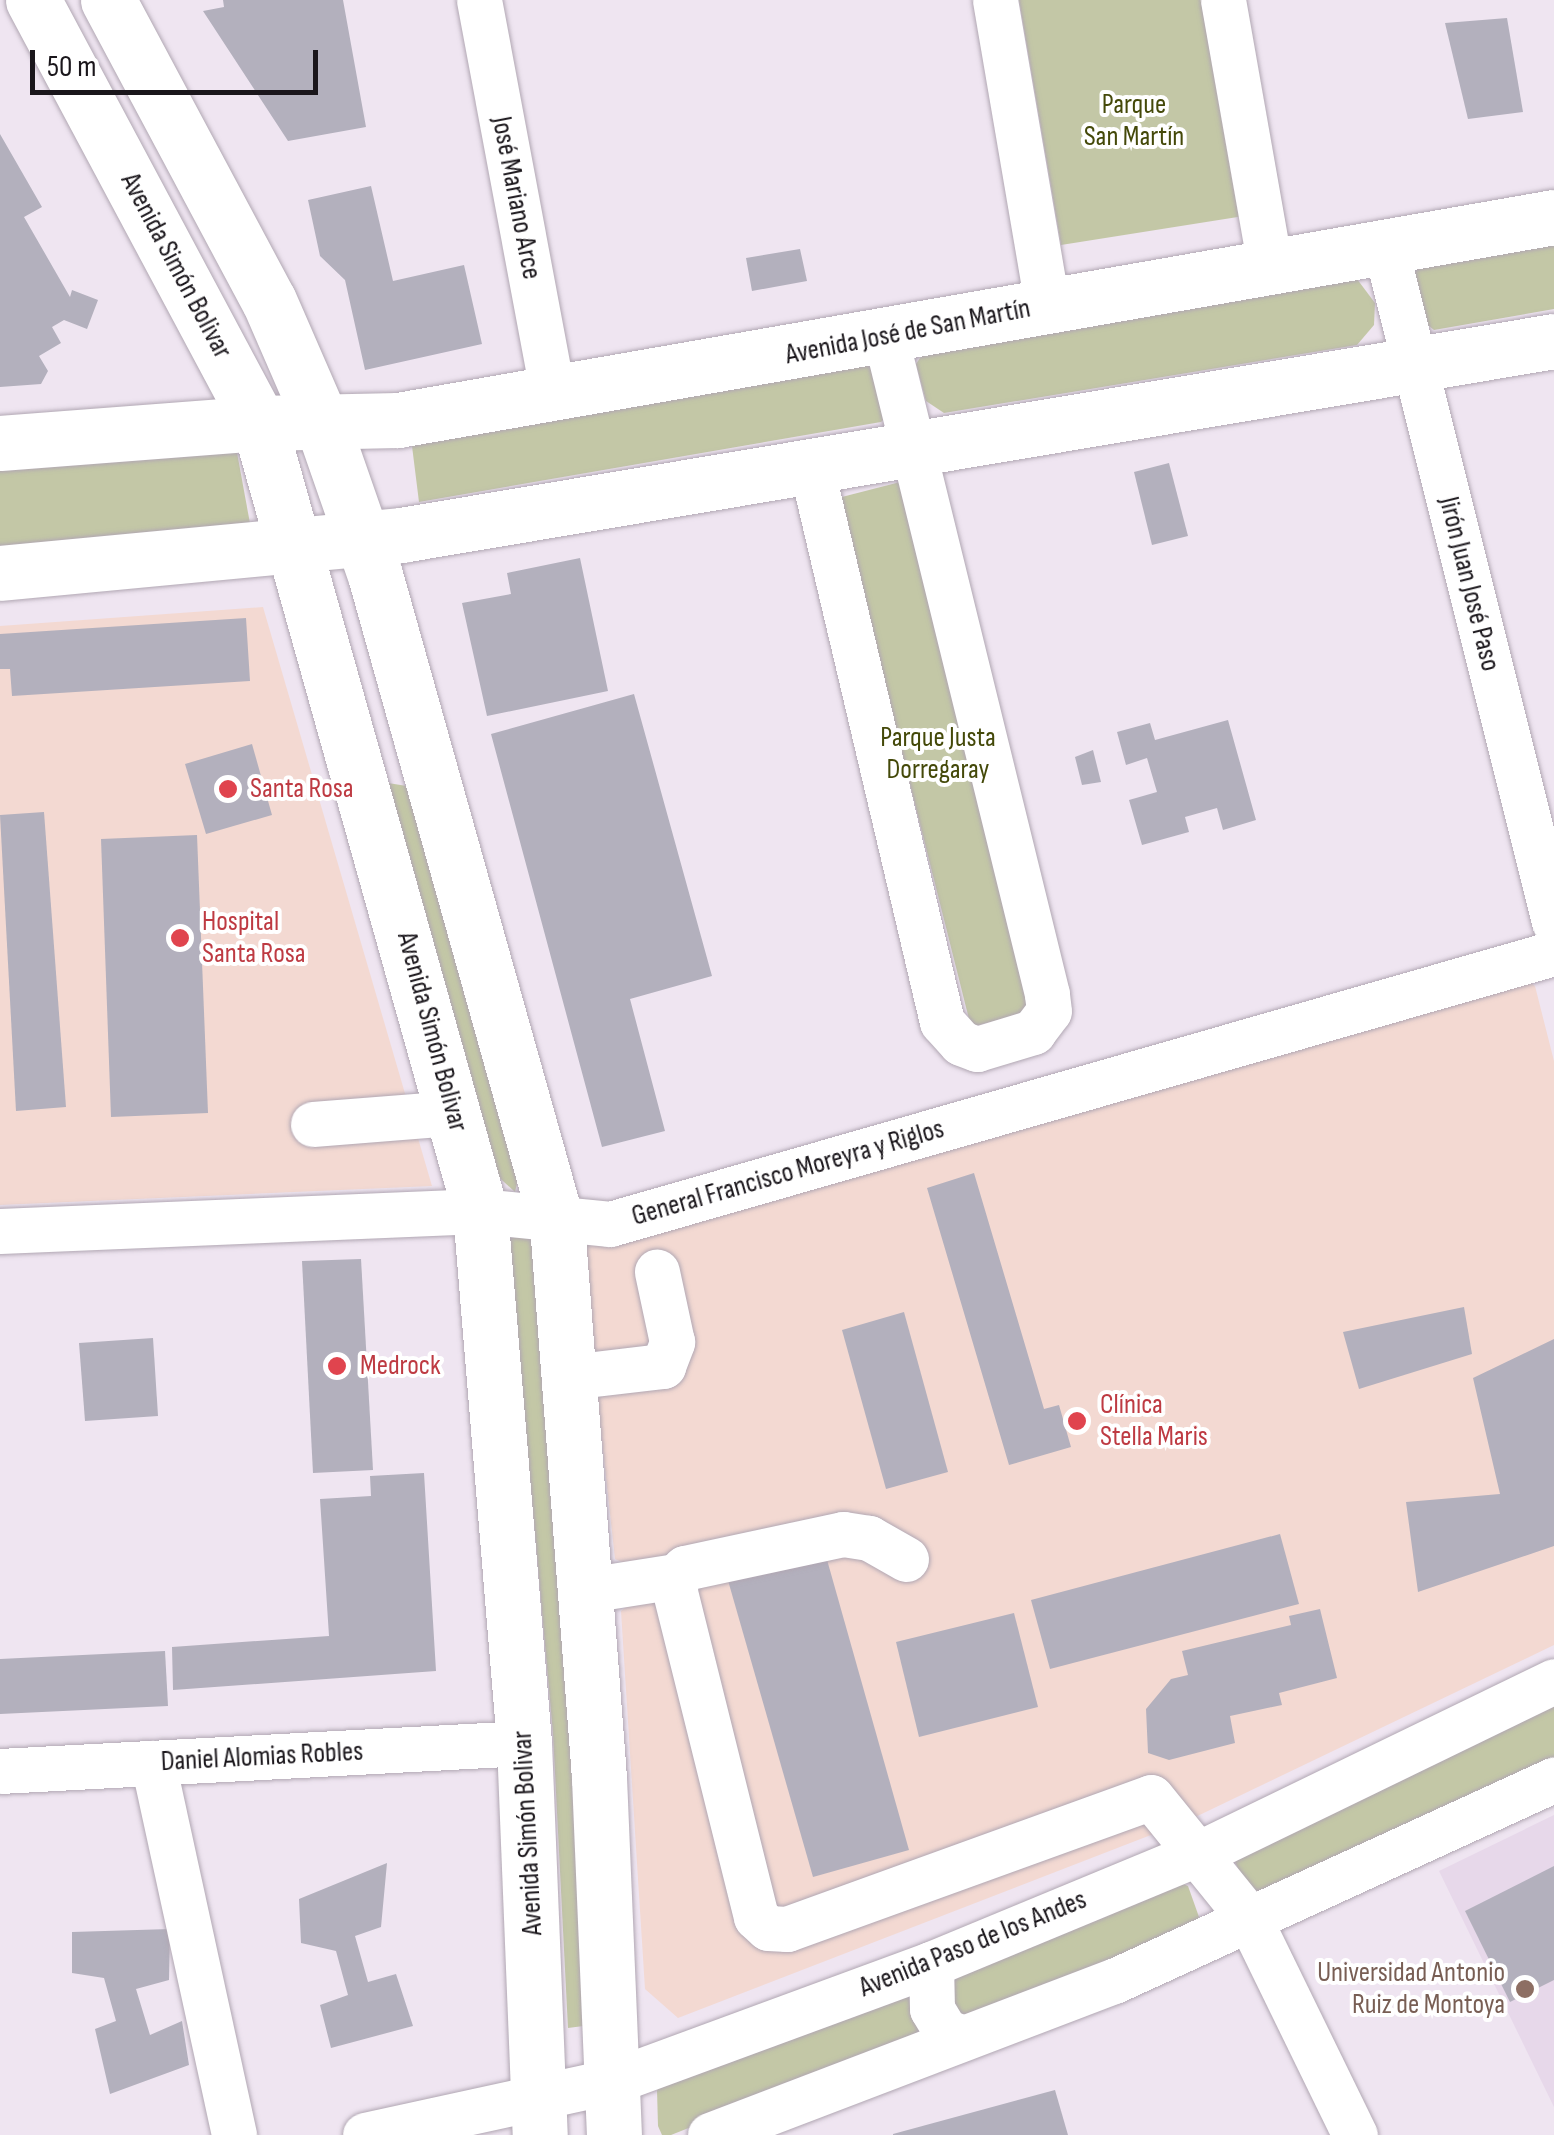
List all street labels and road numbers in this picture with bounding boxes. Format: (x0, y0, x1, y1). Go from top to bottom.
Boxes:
street label: José Mariano Arce (484, 114, 548, 282)
street label: Avenida Simón Bolivar (113, 168, 239, 364)
street label: Avenida José de San Martín (783, 292, 1033, 372)
street label: Jirón Juan José Paso (1431, 493, 1507, 675)
street label: Avenida Simón Bolivar (389, 929, 475, 1135)
street label: General Francisco Moreyra y Riglos (628, 1112, 948, 1234)
street label: Avenida Simón Bolivar (506, 1730, 550, 1936)
street label: Daniel Alomias Robles (160, 1735, 364, 1779)
street label: Avenida Paso de los Andes (854, 1883, 1092, 2005)

